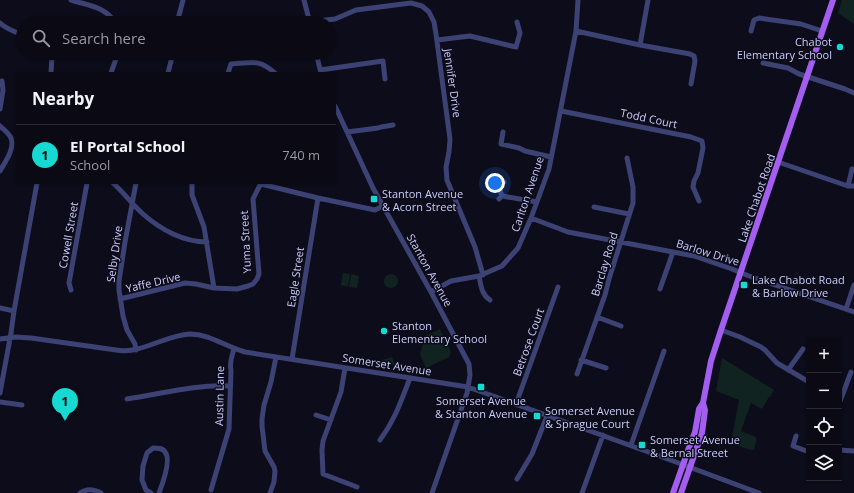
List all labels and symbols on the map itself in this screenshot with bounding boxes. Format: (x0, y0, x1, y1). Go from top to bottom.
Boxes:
place label: Chabot Elementary School (737, 34, 832, 62)
marker: Chabot Elementary School (835, 42, 845, 52)
street label: Jennifer Drive (441, 47, 465, 118)
street label: Todd Court (619, 105, 679, 131)
street label: Lake Chabot Road (734, 152, 778, 244)
street label: Carlton Avenue (507, 154, 547, 234)
your location (485, 173, 505, 193)
place label: Stanton Avenue & Acorn Street (382, 186, 463, 214)
marker: Stanton Avenue & Acorn Street (369, 194, 379, 204)
street label: Cowell Street (55, 200, 81, 269)
street label: Yuma Street (236, 210, 254, 274)
street label: Selby Drive (103, 225, 125, 283)
street label: Barclay Road (587, 230, 621, 298)
street label: Stanton Avenue (404, 231, 456, 309)
street label: Barlow Drive (675, 235, 741, 269)
street label: Eagle Street (283, 246, 307, 308)
street label: Yaffe Drive (124, 268, 182, 296)
place label: Lake Chabot Road & Barlow Drive (752, 272, 845, 300)
marker: Lake Chabot Road & Barlow Drive (739, 280, 749, 290)
street label: Betrose Court (509, 306, 547, 378)
place label: Stanton Elementary School (392, 318, 487, 346)
marker: Stanton Elementary School (379, 326, 389, 336)
street label: Somerset Avenue (341, 350, 433, 378)
street label: Austin Lane (211, 366, 227, 426)
marker: Somerset Avenue & Stanton Avenue (476, 382, 486, 392)
pin: 1 (52, 388, 78, 421)
place label: Somerset Avenue & Stanton Avenue (435, 393, 527, 421)
place label: Somerset Avenue & Sprague Court (545, 403, 635, 431)
marker: Somerset Avenue & Sprague Court (532, 411, 542, 421)
place label: Somerset Avenue & Bernal Street (650, 432, 740, 460)
marker: Somerset Avenue & Bernal Street (637, 440, 647, 450)

